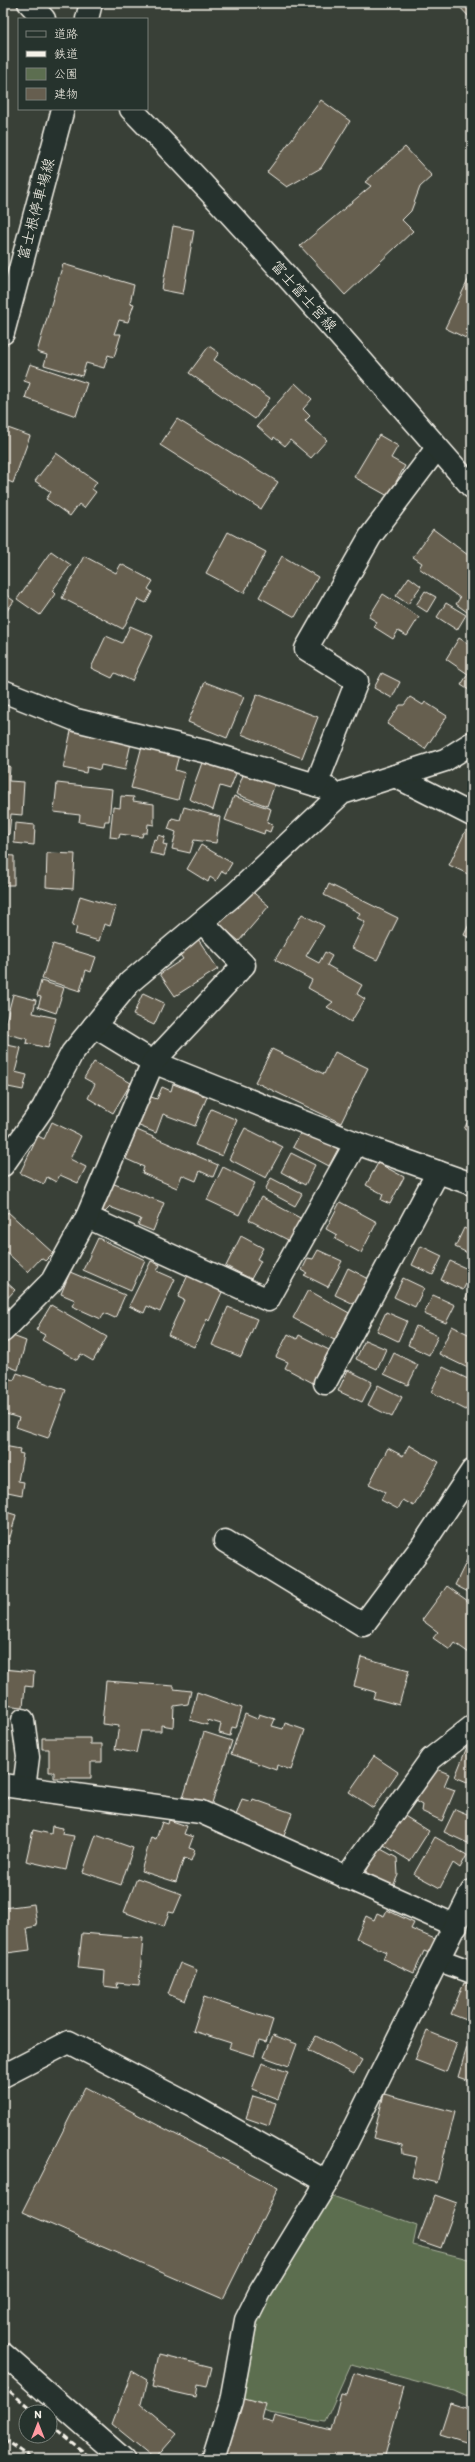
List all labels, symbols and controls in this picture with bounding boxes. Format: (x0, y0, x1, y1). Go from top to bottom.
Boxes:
legend (18, 18, 148, 110)
text: 道路 (54, 27, 78, 41)
text: 鉄道 (54, 47, 78, 61)
text: 公園 (54, 67, 78, 81)
text: 建物 (54, 87, 78, 101)
street label: 富士根停車場線 (14, 156, 58, 262)
street label: 富士富士宮線 (267, 257, 341, 335)
north arrow (18, 2404, 58, 2444)
text: N (34, 2408, 42, 2421)

